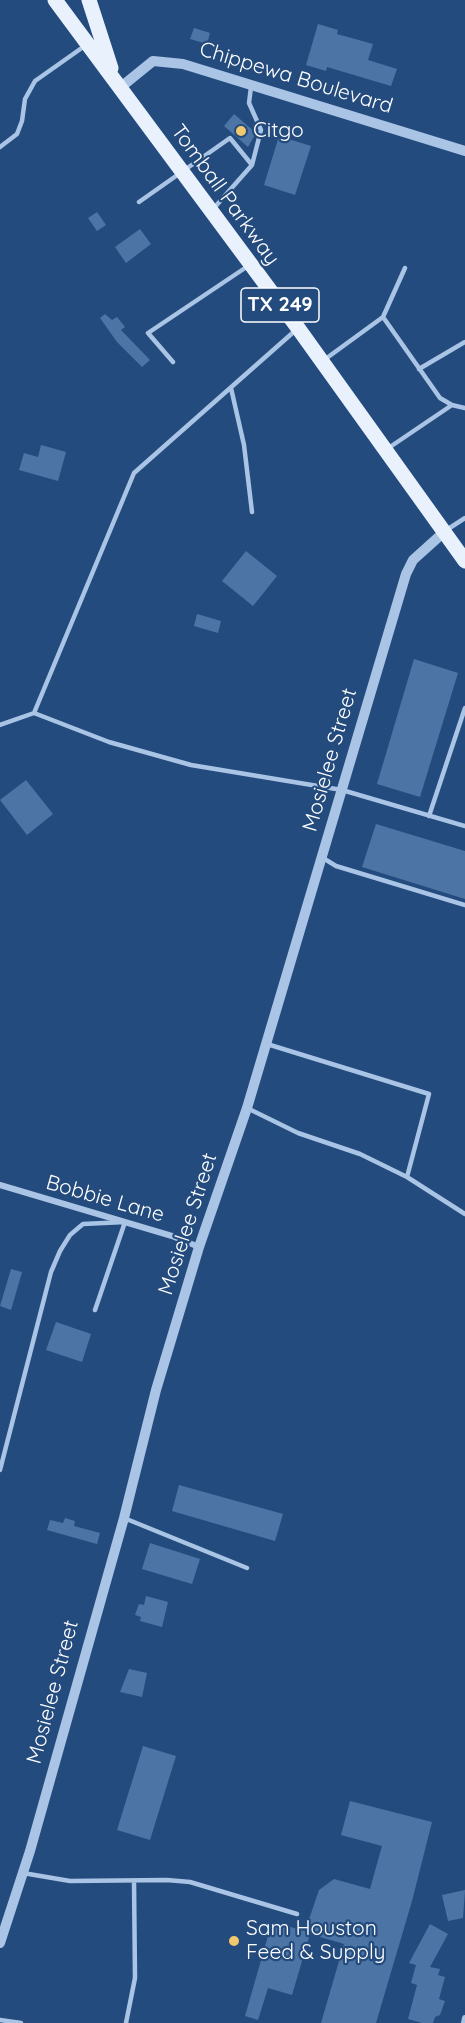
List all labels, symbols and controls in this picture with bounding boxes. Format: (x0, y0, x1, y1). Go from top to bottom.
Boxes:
street label: Chippewa Boulevard (196, 37, 396, 119)
place label: Citgo (253, 118, 304, 144)
street label: Tomball Parkway (165, 120, 285, 270)
marker: Citgo (234, 124, 248, 138)
road number: TX 249 (241, 288, 319, 322)
street label: Mosielee Street (298, 686, 362, 834)
street label: Mosielee Street (153, 1150, 223, 1298)
street label: Bobbie Lane (43, 1170, 167, 1228)
street label: Mosielee Street (22, 1617, 84, 1767)
place label: Sam Houston Feed & Supply (246, 1916, 385, 1966)
marker: Sam Houston Feed & Supply (227, 1934, 241, 1948)

